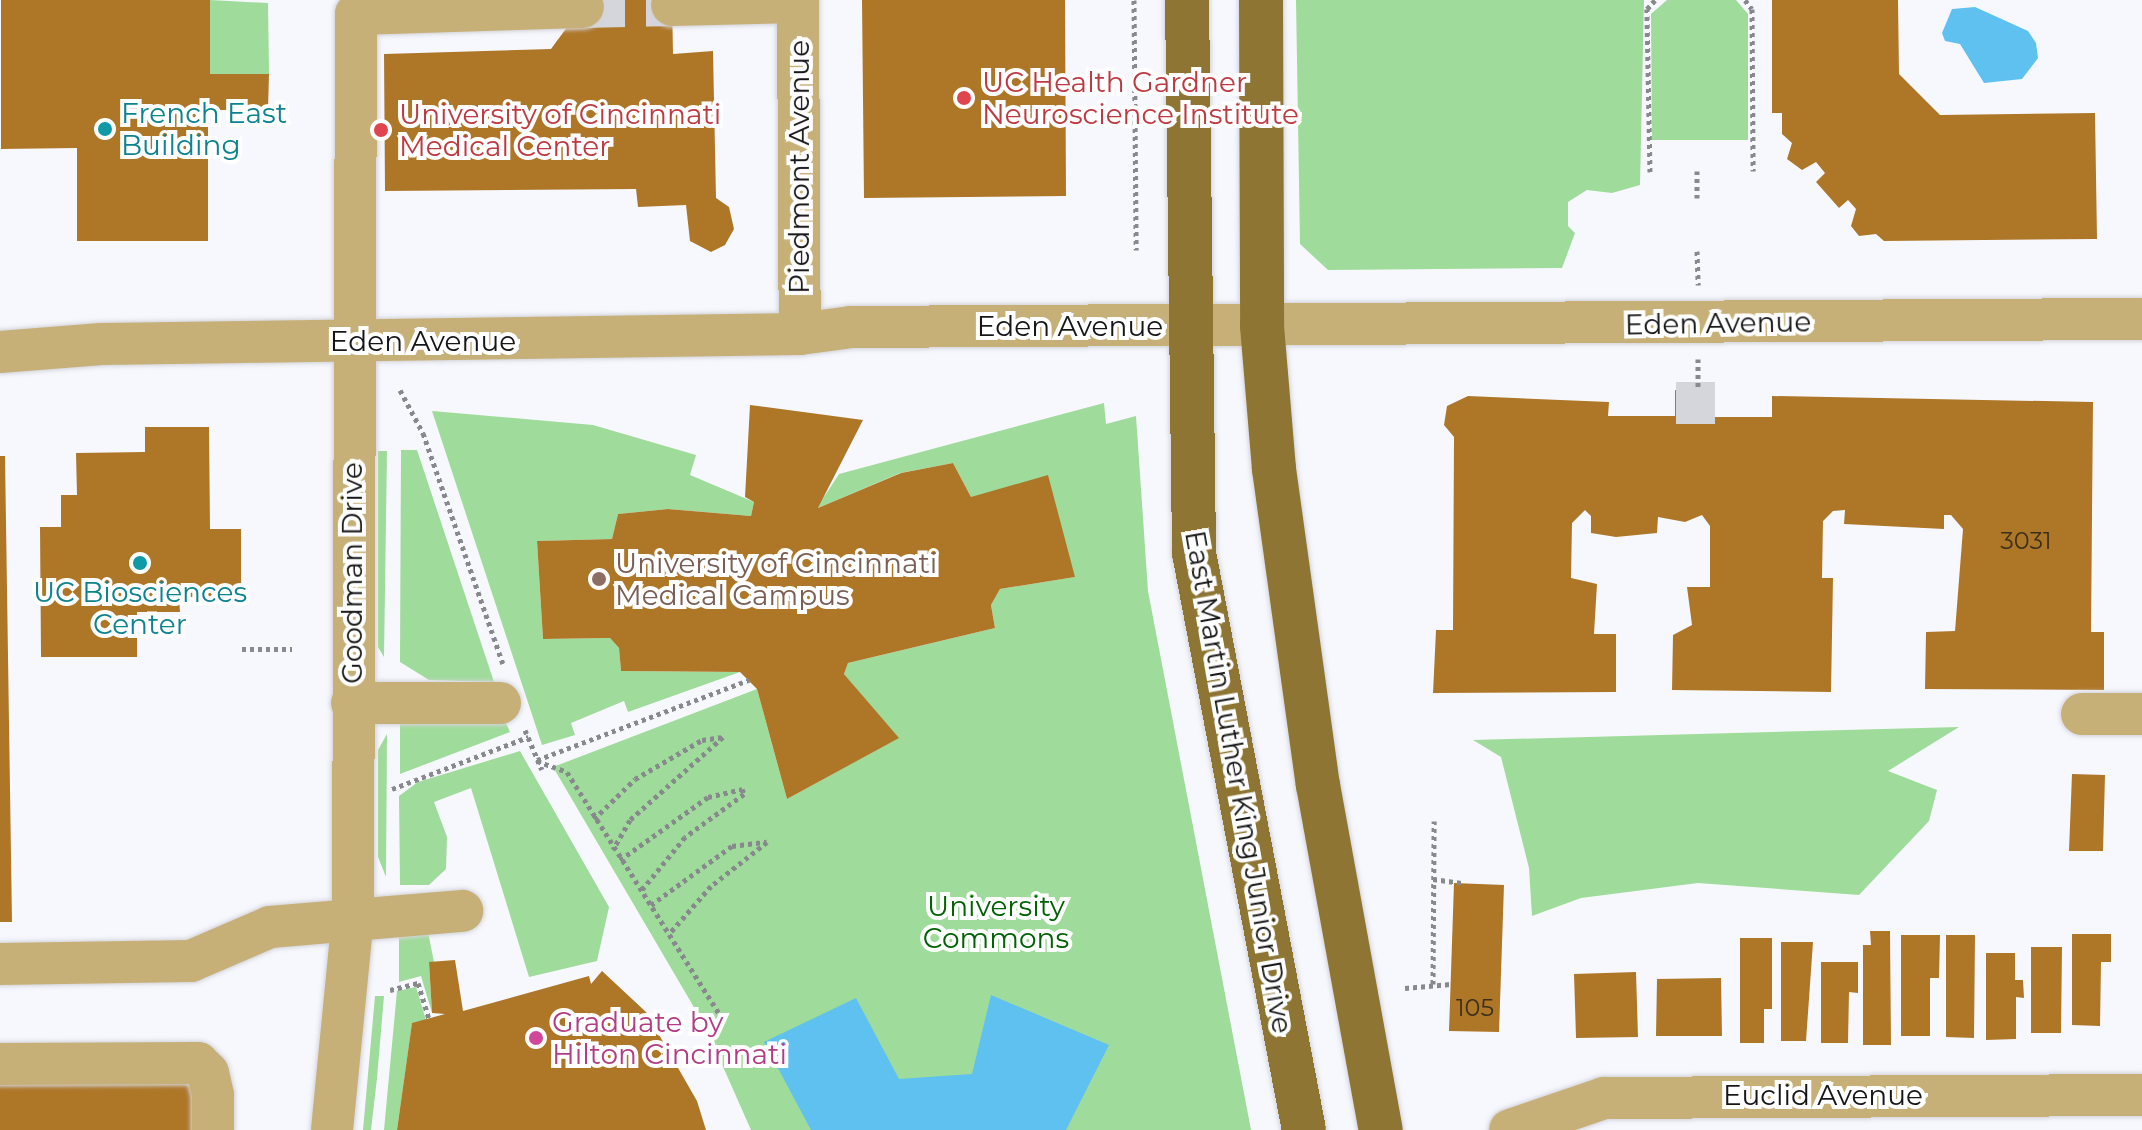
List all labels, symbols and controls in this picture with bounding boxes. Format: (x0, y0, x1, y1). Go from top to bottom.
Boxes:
street label: Piedmont Avenue (782, 40, 816, 294)
place label: UC Health Gardner Neuroscience Institute (982, 65, 1299, 131)
marker: UC Health Gardner Neuroscience Institute (953, 87, 975, 109)
place label: French East Building (121, 96, 287, 162)
place label: University of Cincinnati Medical Center (399, 97, 721, 163)
marker: University of Cincinnati Medical Center (370, 119, 392, 141)
marker: French East Building (96, 120, 114, 138)
street label: Eden Avenue (1625, 305, 1811, 341)
street label: Eden Avenue (977, 309, 1163, 343)
street label: Eden Avenue (330, 324, 516, 358)
street label: Goodman Drive (335, 462, 369, 684)
house number: 3031 (2000, 527, 2052, 555)
street label: East Martin Luther King Junior Drive (1178, 528, 1300, 1036)
place label: University of Cincinnati Medical Campus (615, 546, 937, 612)
marker: UC Biosciences Center (131, 554, 149, 572)
marker: University of Cincinnati Medical Campus (590, 570, 608, 588)
place label: UC Biosciences Center (33, 575, 247, 641)
park label: University Commons (923, 889, 1069, 955)
house number: 105 (1456, 994, 1494, 1022)
place label: Graduate by Hilton Cincinnati (552, 1005, 787, 1071)
marker: Graduate by Hilton Cincinnati (527, 1029, 545, 1047)
street label: Euclid Avenue (1723, 1078, 1923, 1112)

